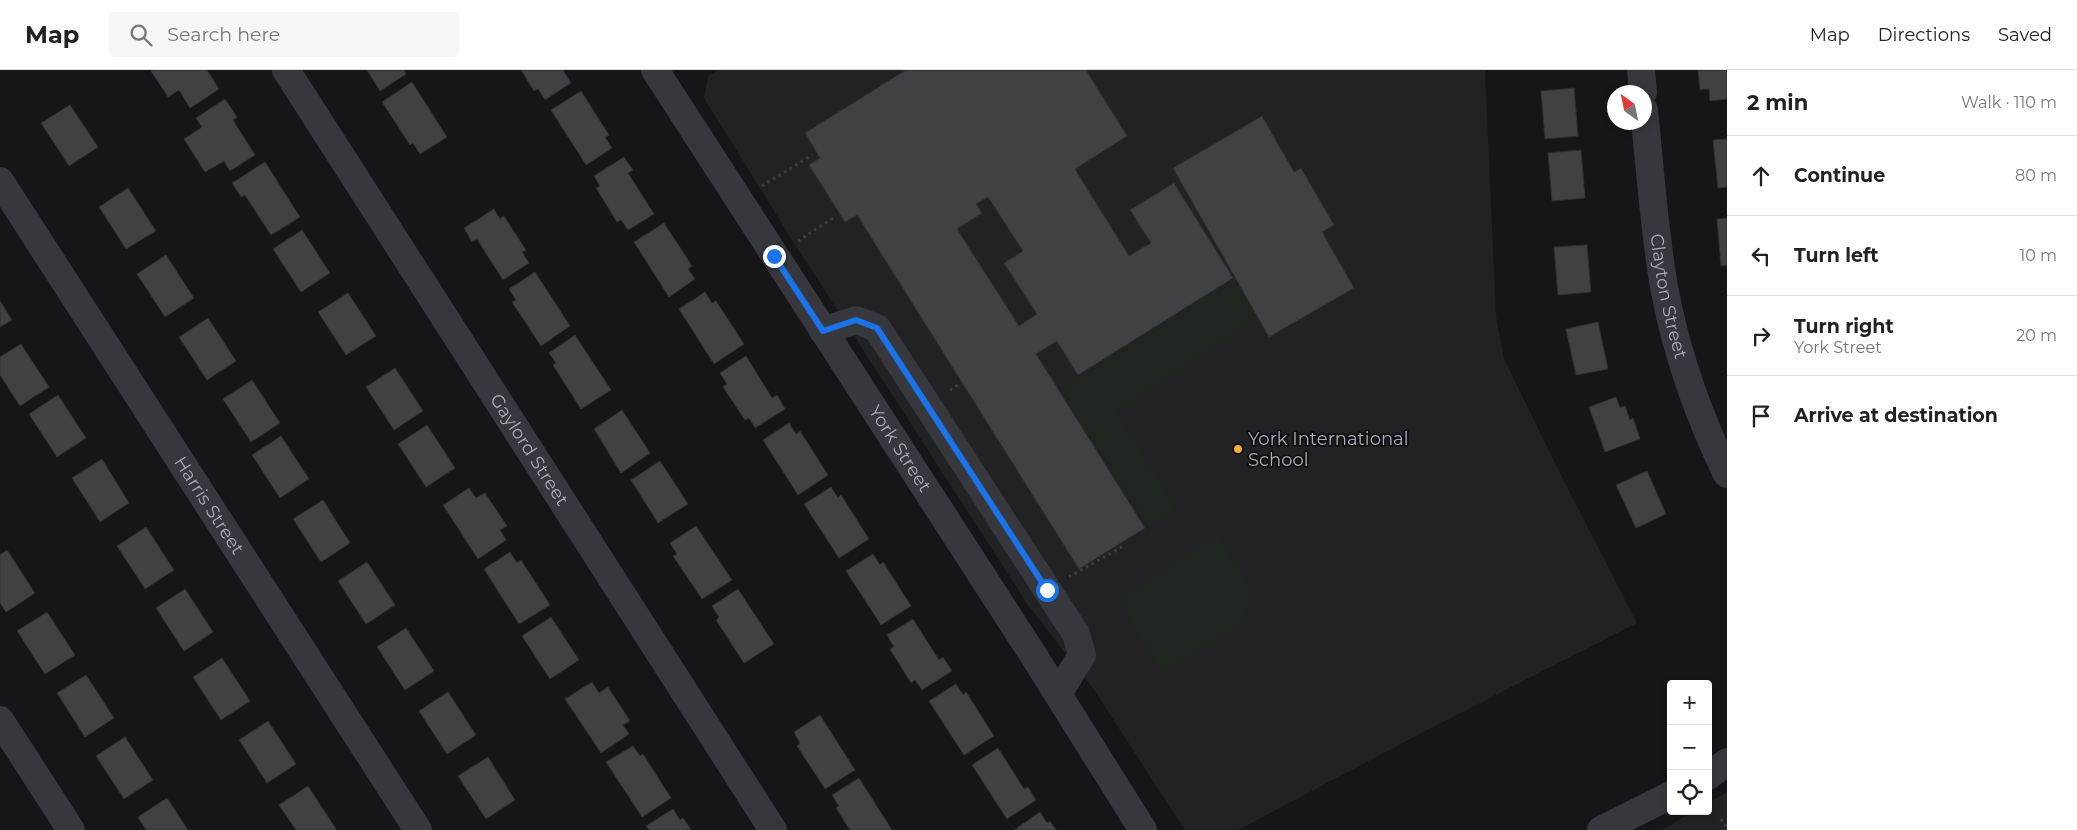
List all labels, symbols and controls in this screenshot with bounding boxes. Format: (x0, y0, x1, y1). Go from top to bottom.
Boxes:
search box (109, 12, 459, 57)
text: Map (25, 20, 79, 49)
icon: search (127, 21, 155, 49)
text: Search here (167, 23, 280, 46)
text: Map (1810, 24, 1850, 46)
text: Directions (1878, 24, 1970, 46)
text: Saved (1998, 24, 2052, 46)
north arrow (1607, 85, 1652, 130)
text: 2 min (1747, 90, 1808, 115)
text: Walk · 110 m (1961, 93, 2057, 112)
icon: ahead (1747, 162, 1775, 190)
text: Continue (1794, 164, 1885, 187)
text: 80 m (2015, 166, 2057, 185)
street label: Clayton Street (1645, 232, 1692, 362)
icon: left (1747, 242, 1775, 270)
text: Turn left (1794, 244, 1879, 267)
route end (763, 245, 786, 268)
text: 10 m (2019, 246, 2057, 265)
text: Turn right (1794, 315, 1894, 338)
icon: right (1747, 322, 1775, 350)
text: 20 m (2016, 326, 2057, 345)
text: York Street (1794, 338, 1882, 357)
street label: Gaylord Street (485, 390, 573, 510)
street label: York Street (864, 401, 936, 496)
icon: arrive (1747, 402, 1775, 430)
text: Arrive at destination (1794, 404, 1998, 427)
place label: York International School (1248, 428, 1409, 471)
marker: York International School (1232, 443, 1244, 455)
street label: Harris Street (169, 452, 249, 559)
route start (1036, 579, 1059, 602)
map controls (1667, 680, 1712, 815)
button: + (1667, 680, 1712, 725)
button: − (1667, 725, 1712, 770)
button: locate (1667, 770, 1712, 815)

